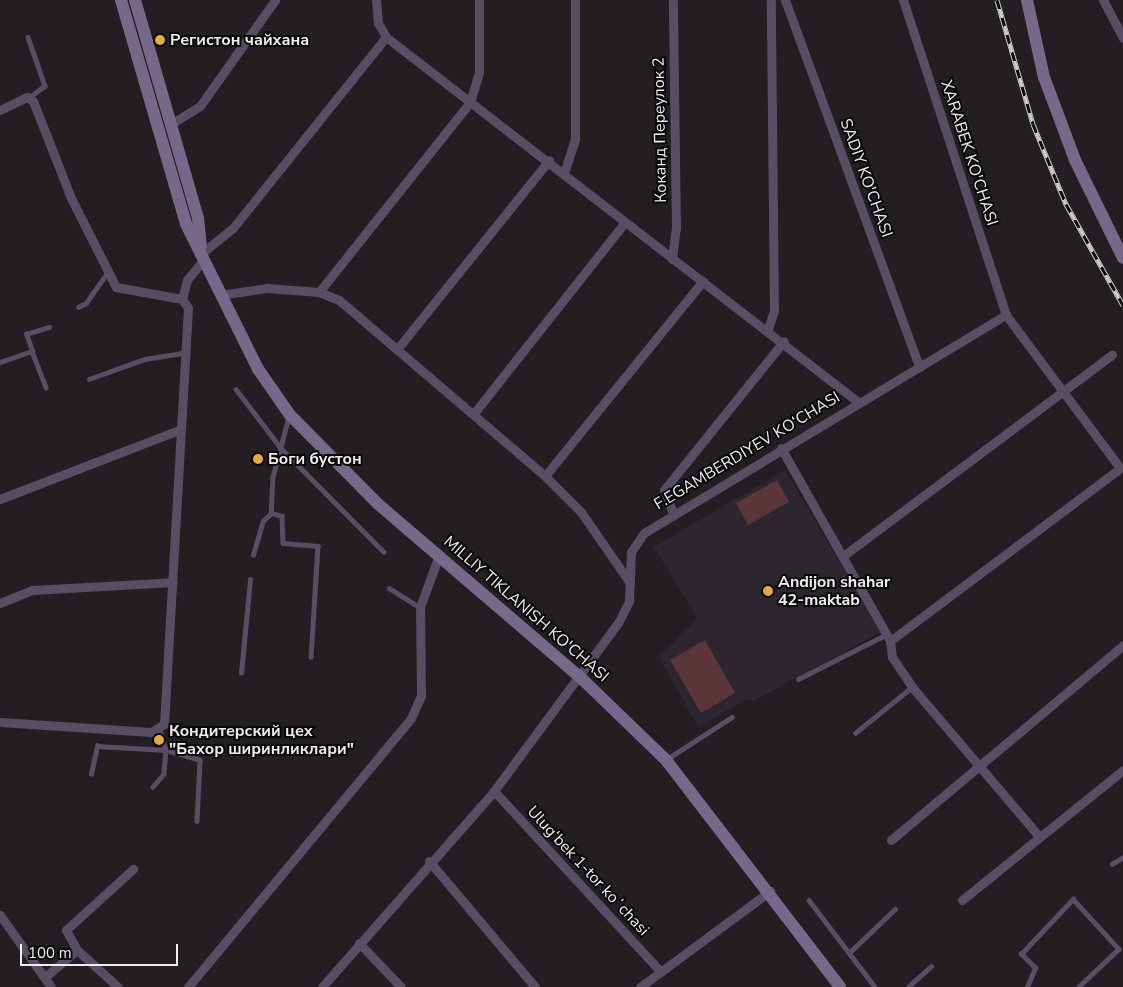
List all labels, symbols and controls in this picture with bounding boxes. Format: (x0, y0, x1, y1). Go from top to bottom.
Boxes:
place label: Регистон чайхана (170, 30, 309, 50)
marker: Регистон чайхана (154, 34, 166, 46)
street label: Коканд Πереулок 2 (649, 57, 671, 203)
street label: XARABEK KO'CHASI (936, 78, 1002, 228)
street label: SADIY KO'CHASI (836, 116, 896, 240)
street label: F.EGAMBERDIYEV KО‘CHASI (651, 388, 843, 514)
place label: Боги бустон (268, 449, 362, 469)
marker: Боги бустон (252, 453, 264, 465)
street label: MILLIY TIKLANISH KO'CHASI (440, 532, 612, 686)
place label: Andijon shahar 42-maktab (778, 572, 890, 610)
marker: Andijon shahar 42-maktab (762, 585, 774, 597)
place label: Кондитерский цех "Бахор ширинликлари" (169, 721, 354, 759)
marker: Кондитерский цех "Бахор ширинликлари" (153, 734, 165, 746)
street label: Ulug‘bek 1-tor koʻchasi (523, 802, 653, 940)
scale bar (22, 934, 180, 966)
text: 100 m (28, 943, 72, 963)

